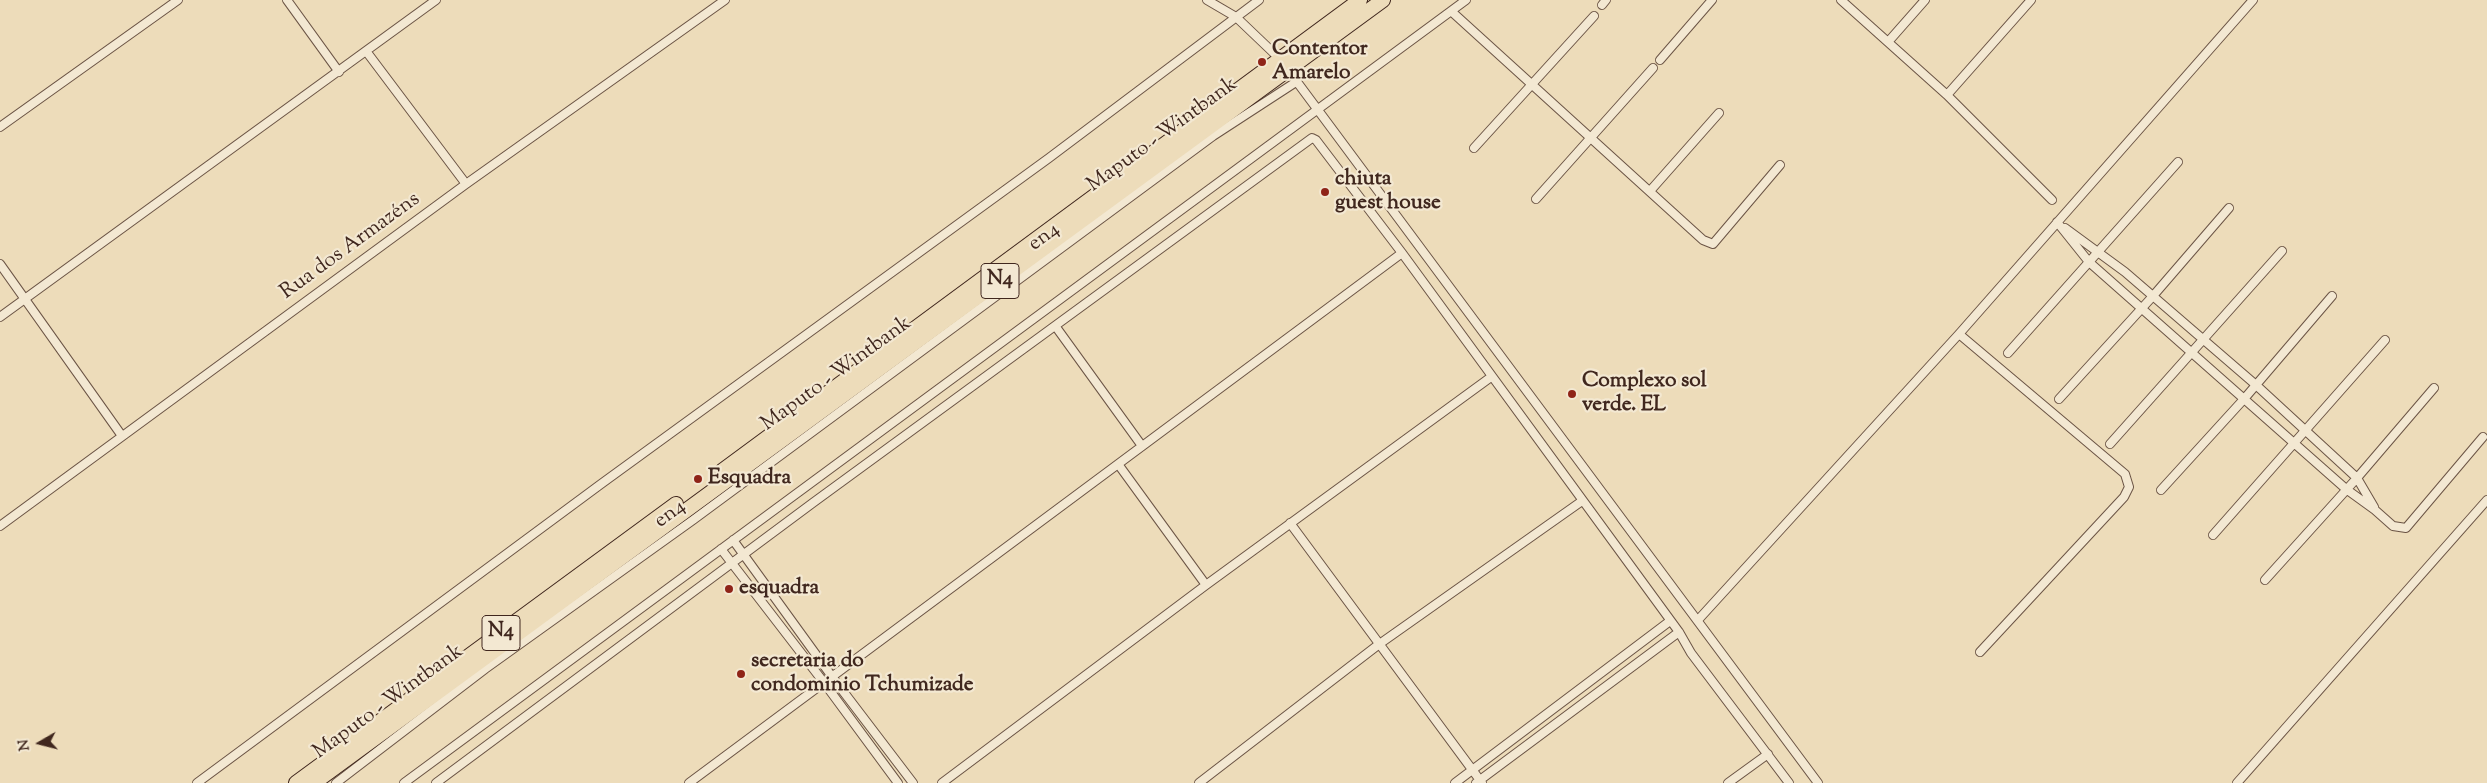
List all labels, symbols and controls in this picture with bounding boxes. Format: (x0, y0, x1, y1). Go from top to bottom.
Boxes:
place label: Contentor Amarelo (1272, 37, 1368, 87)
marker: Contentor Amarelo (1256, 56, 1268, 68)
street label: Maputo - Wintbank (1083, 73, 1243, 199)
place label: chiuta guest house (1335, 167, 1441, 217)
marker: chiuta guest house (1319, 186, 1331, 198)
street label: Rua dos Armazéns (276, 188, 426, 306)
street label: en4 (1024, 218, 1066, 258)
road number: N4 (981, 264, 1019, 298)
street label: Maputo - Wintbank (757, 312, 917, 438)
place label: Complexo sol verde. EL (1582, 369, 1707, 419)
marker: Complexo sol verde. EL (1566, 388, 1578, 400)
place label: Esquadra (708, 466, 791, 492)
marker: Esquadra (692, 473, 704, 485)
street label: en4 (650, 495, 692, 535)
place label: esquadra (739, 576, 819, 602)
marker: esquadra (723, 583, 735, 595)
road number: N4 (482, 616, 520, 650)
street label: Maputo - Wintbank (309, 640, 469, 766)
place label: secretaria do condominio Tchumizade (751, 649, 973, 699)
marker: secretaria do condominio Tchumizade (735, 668, 747, 680)
north arrow (15, 718, 65, 768)
text: N (14, 738, 36, 752)

